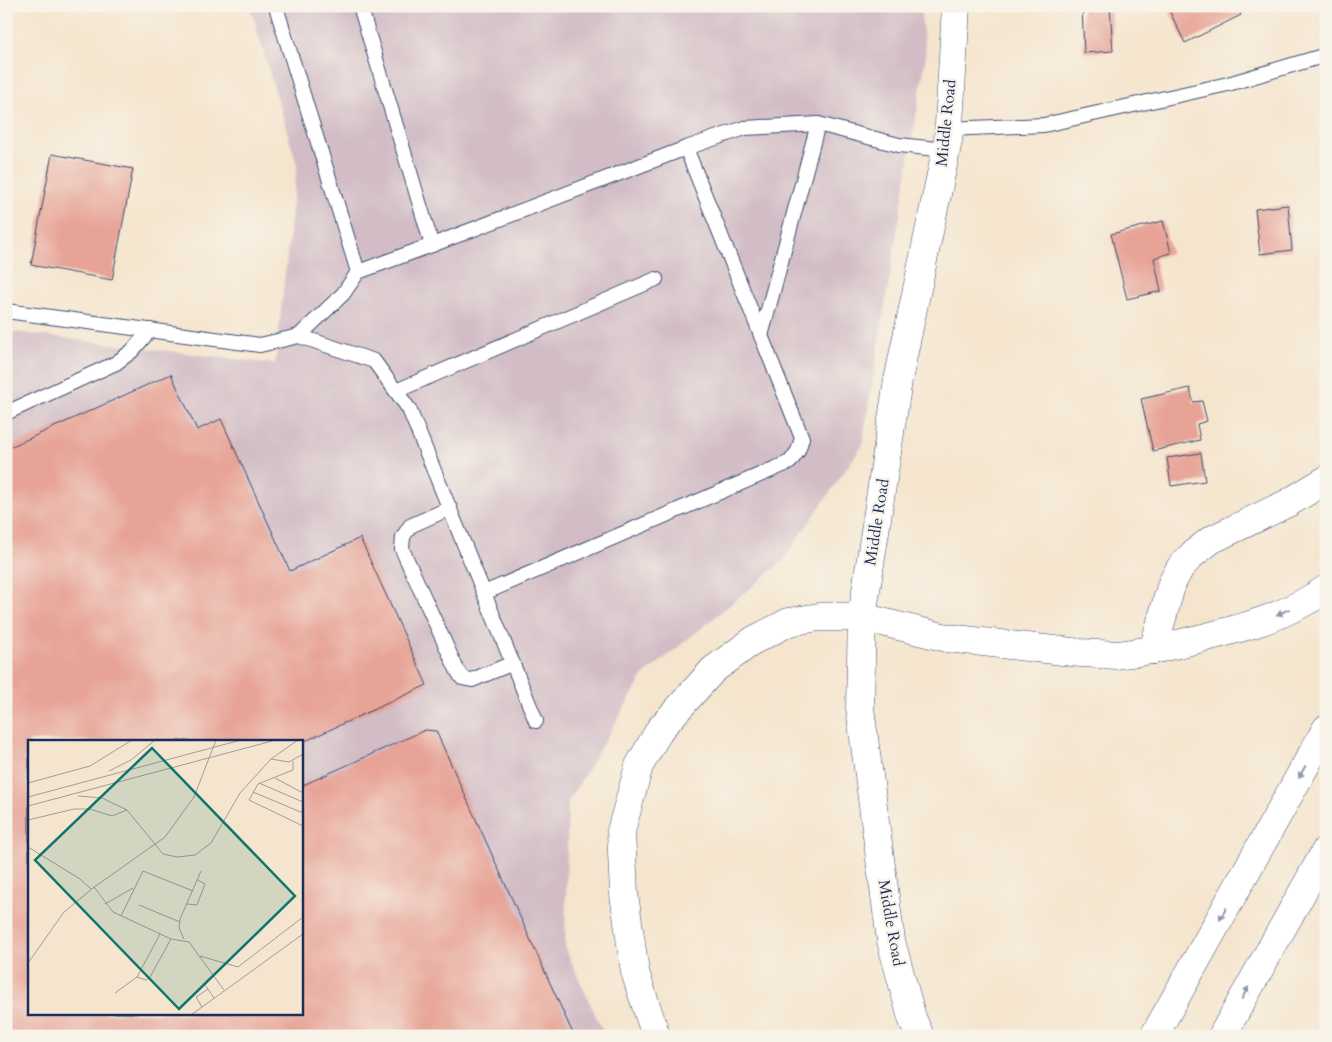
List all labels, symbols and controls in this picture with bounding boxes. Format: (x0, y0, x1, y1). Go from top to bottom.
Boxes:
street label: Middle Road (930, 78, 962, 168)
street label: Middle Road (859, 477, 895, 567)
one-way arrow (1276, 609, 1290, 617)
inset map (28, 740, 302, 1014)
one-way arrow (1298, 764, 1306, 779)
street label: Middle Road (873, 878, 910, 968)
one-way arrow (1219, 906, 1227, 921)
one-way arrow (1241, 987, 1250, 1000)

